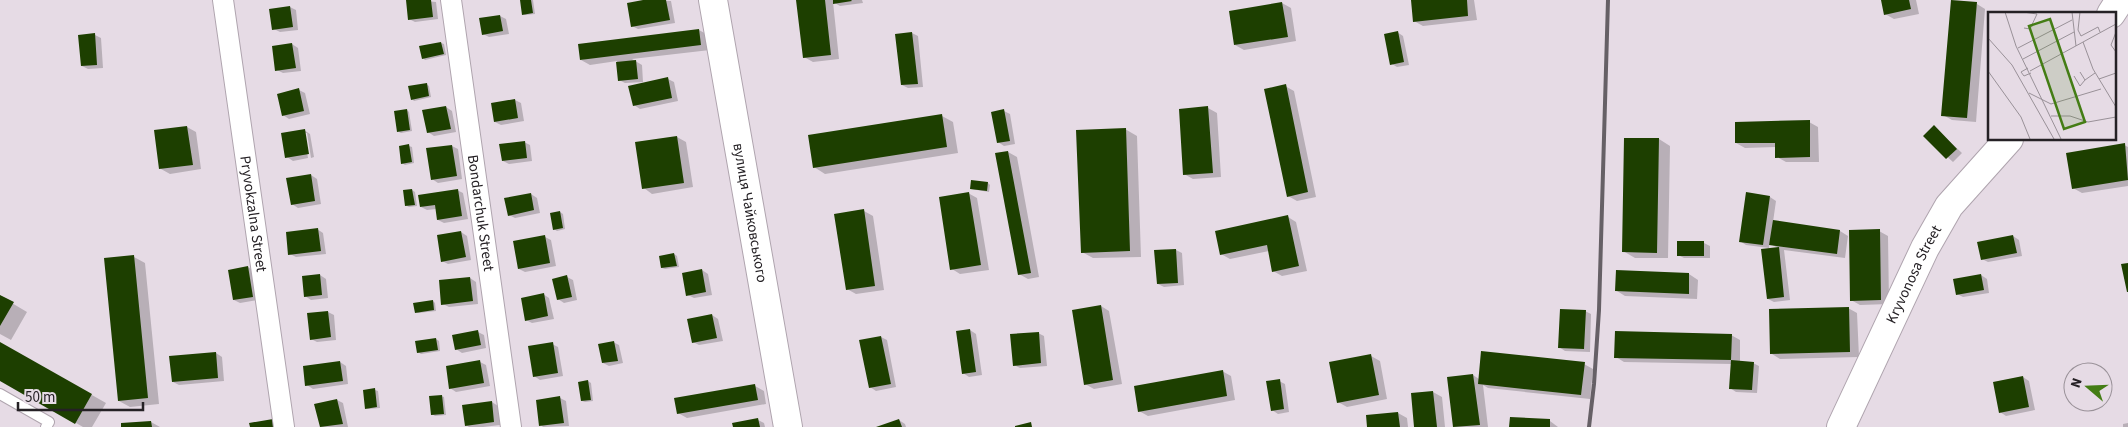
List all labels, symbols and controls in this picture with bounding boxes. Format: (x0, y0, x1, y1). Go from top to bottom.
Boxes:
inset map (1988, 12, 2116, 140)
street label: вулиця Чайковського (727, 141, 772, 284)
street label: Bondarchuk Street (462, 153, 499, 273)
street label: Pryvokzalna Street (234, 154, 272, 273)
street label: Kryvonosa Street (1881, 221, 1947, 327)
north arrow (2063, 362, 2113, 412)
text: N (2066, 375, 2088, 391)
scale bar (18, 380, 142, 412)
text: 50 m (25, 387, 55, 408)

